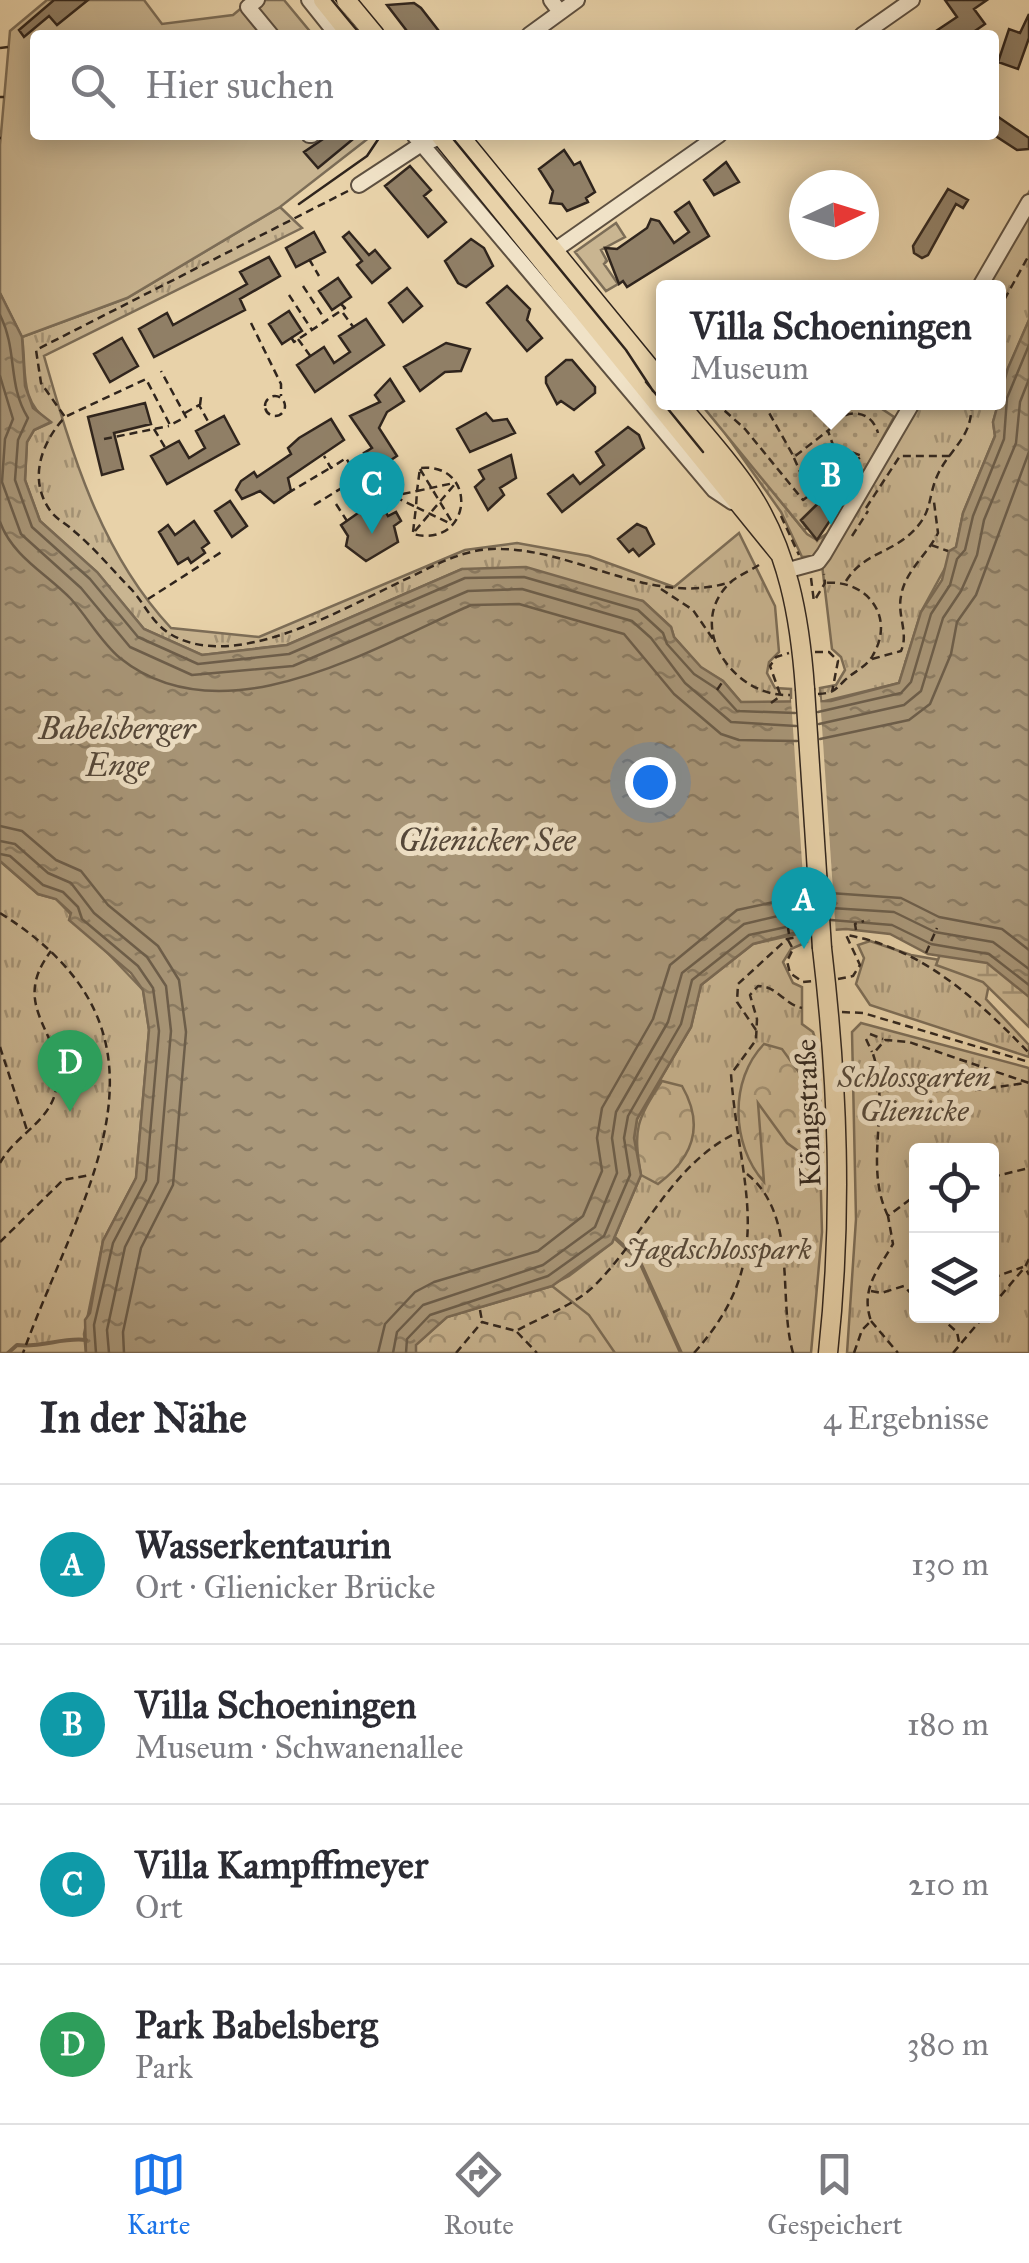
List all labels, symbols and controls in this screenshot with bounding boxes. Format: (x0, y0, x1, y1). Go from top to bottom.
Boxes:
search box (30, 30, 999, 140)
icon: search (65, 58, 120, 113)
text: Hier suchen (145, 62, 334, 108)
north arrow (789, 170, 879, 260)
popup (656, 280, 1006, 410)
text: Villa Schoeningen (690, 303, 972, 349)
text: Museum (690, 349, 809, 388)
pin: B (798, 442, 864, 525)
pin: C (340, 452, 404, 534)
water label: Babelsberger Enge (37, 709, 197, 785)
your location (625, 757, 676, 808)
water label: Glienicker See (398, 821, 577, 860)
pin: A (772, 866, 836, 949)
pin: D (38, 1030, 102, 1112)
street label: Königstraße (787, 1038, 829, 1188)
park label: Schlossgarten Glienicke (837, 1059, 991, 1129)
map controls (909, 1143, 999, 1323)
button: locate (909, 1143, 999, 1233)
park label: Jagdschlosspark (624, 1231, 812, 1268)
button: layers (909, 1233, 999, 1323)
text: In der Nähe (40, 1392, 247, 1444)
text: 4 Ergebnisse (823, 1399, 989, 1438)
text: Wasserkentaurin (135, 1522, 391, 1568)
text: A (62, 1545, 83, 1584)
text: 130 m (911, 1545, 989, 1584)
text: Ort · Glienicker Brücke (135, 1568, 435, 1607)
text: Villa Schoeningen (135, 1682, 416, 1728)
text: B (62, 1705, 83, 1744)
text: 180 m (907, 1705, 989, 1744)
text: Museum · Schwanenallee (135, 1728, 463, 1767)
text: Villa Kampffmeyer (135, 1842, 428, 1888)
text: C (62, 1865, 83, 1904)
text: 210 m (908, 1865, 989, 1904)
text: Ort (135, 1888, 183, 1927)
text: Park Babelsberg (135, 2002, 378, 2048)
text: D (60, 2025, 85, 2064)
text: 380 m (907, 2025, 989, 2064)
text: Park (135, 2048, 193, 2087)
tab: Karte (127, 2147, 190, 2242)
tab: Route (444, 2147, 514, 2242)
tab: Gespeichert (767, 2147, 902, 2242)

